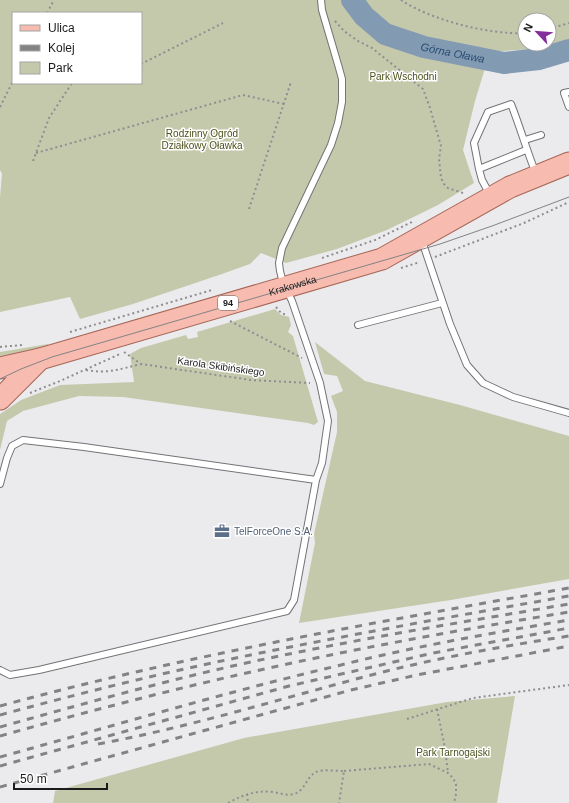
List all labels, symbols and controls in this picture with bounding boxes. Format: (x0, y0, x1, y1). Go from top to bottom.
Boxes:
legend (12, 12, 142, 84)
north arrow (517, 12, 557, 52)
text: Ulica (48, 21, 75, 35)
text: N (521, 21, 535, 34)
water label: Górna Oława (420, 40, 486, 65)
text: Kolej (48, 41, 75, 55)
text: Park (48, 61, 74, 75)
park label: Park Wschodni (369, 71, 437, 82)
park label: Rodzinny Ogród Działkowy Oławka (161, 128, 243, 151)
street label: Krakowska (268, 273, 318, 298)
road number: 94 (218, 296, 238, 310)
street label: Karola Skibińskiego (177, 355, 266, 378)
office icon: TelForceOne S.A. (213, 522, 231, 540)
place label: TelForceOne S.A. (234, 526, 313, 537)
park label: Park Tarnogajski (416, 747, 490, 758)
scale bar (14, 765, 107, 791)
text: 50 m (20, 772, 47, 786)

